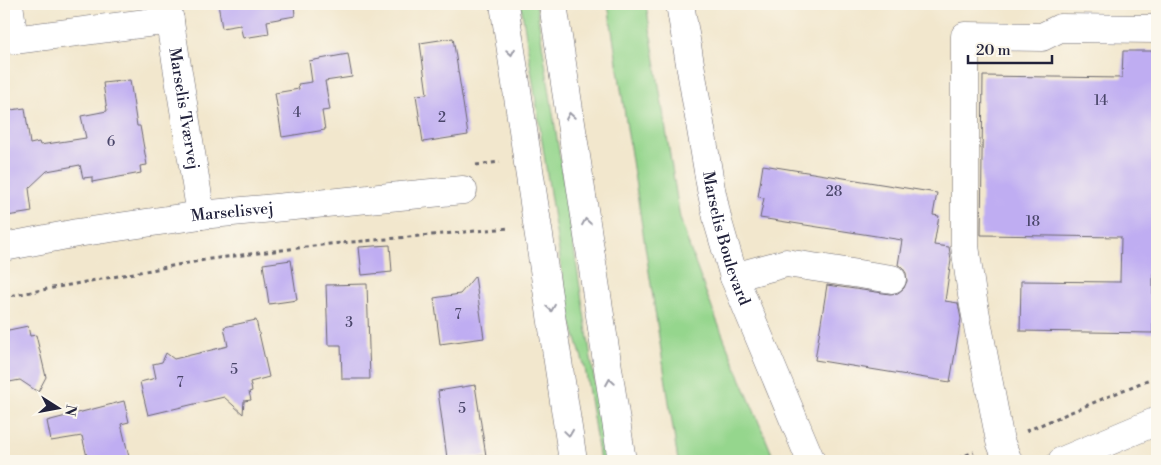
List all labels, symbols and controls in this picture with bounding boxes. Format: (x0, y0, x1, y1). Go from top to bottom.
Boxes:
scale bar (968, 32, 1052, 64)
text: 20 m (976, 41, 1011, 60)
street label: Marselis Tværvej (164, 46, 204, 171)
one-way arrow (506, 48, 516, 56)
house number: 14 (1094, 92, 1108, 110)
house number: 4 (293, 104, 301, 122)
house number: 2 (438, 109, 446, 127)
one-way arrow (565, 112, 576, 120)
house number: 6 (107, 133, 116, 151)
street label: Marselis Boulevard (698, 170, 755, 308)
house number: 28 (826, 183, 842, 201)
street label: Marselisvej (190, 198, 274, 226)
house number: 18 (1026, 213, 1040, 231)
one-way arrow (581, 217, 592, 225)
one-way arrow (545, 304, 555, 313)
house number: 7 (454, 306, 462, 324)
house number: 3 (345, 314, 353, 332)
house number: 5 (230, 361, 238, 379)
house number: 7 (176, 374, 184, 392)
one-way arrow (605, 378, 616, 386)
north arrow (32, 382, 82, 432)
house number: 5 (458, 400, 466, 418)
text: N (60, 403, 80, 417)
one-way arrow (564, 428, 574, 437)

